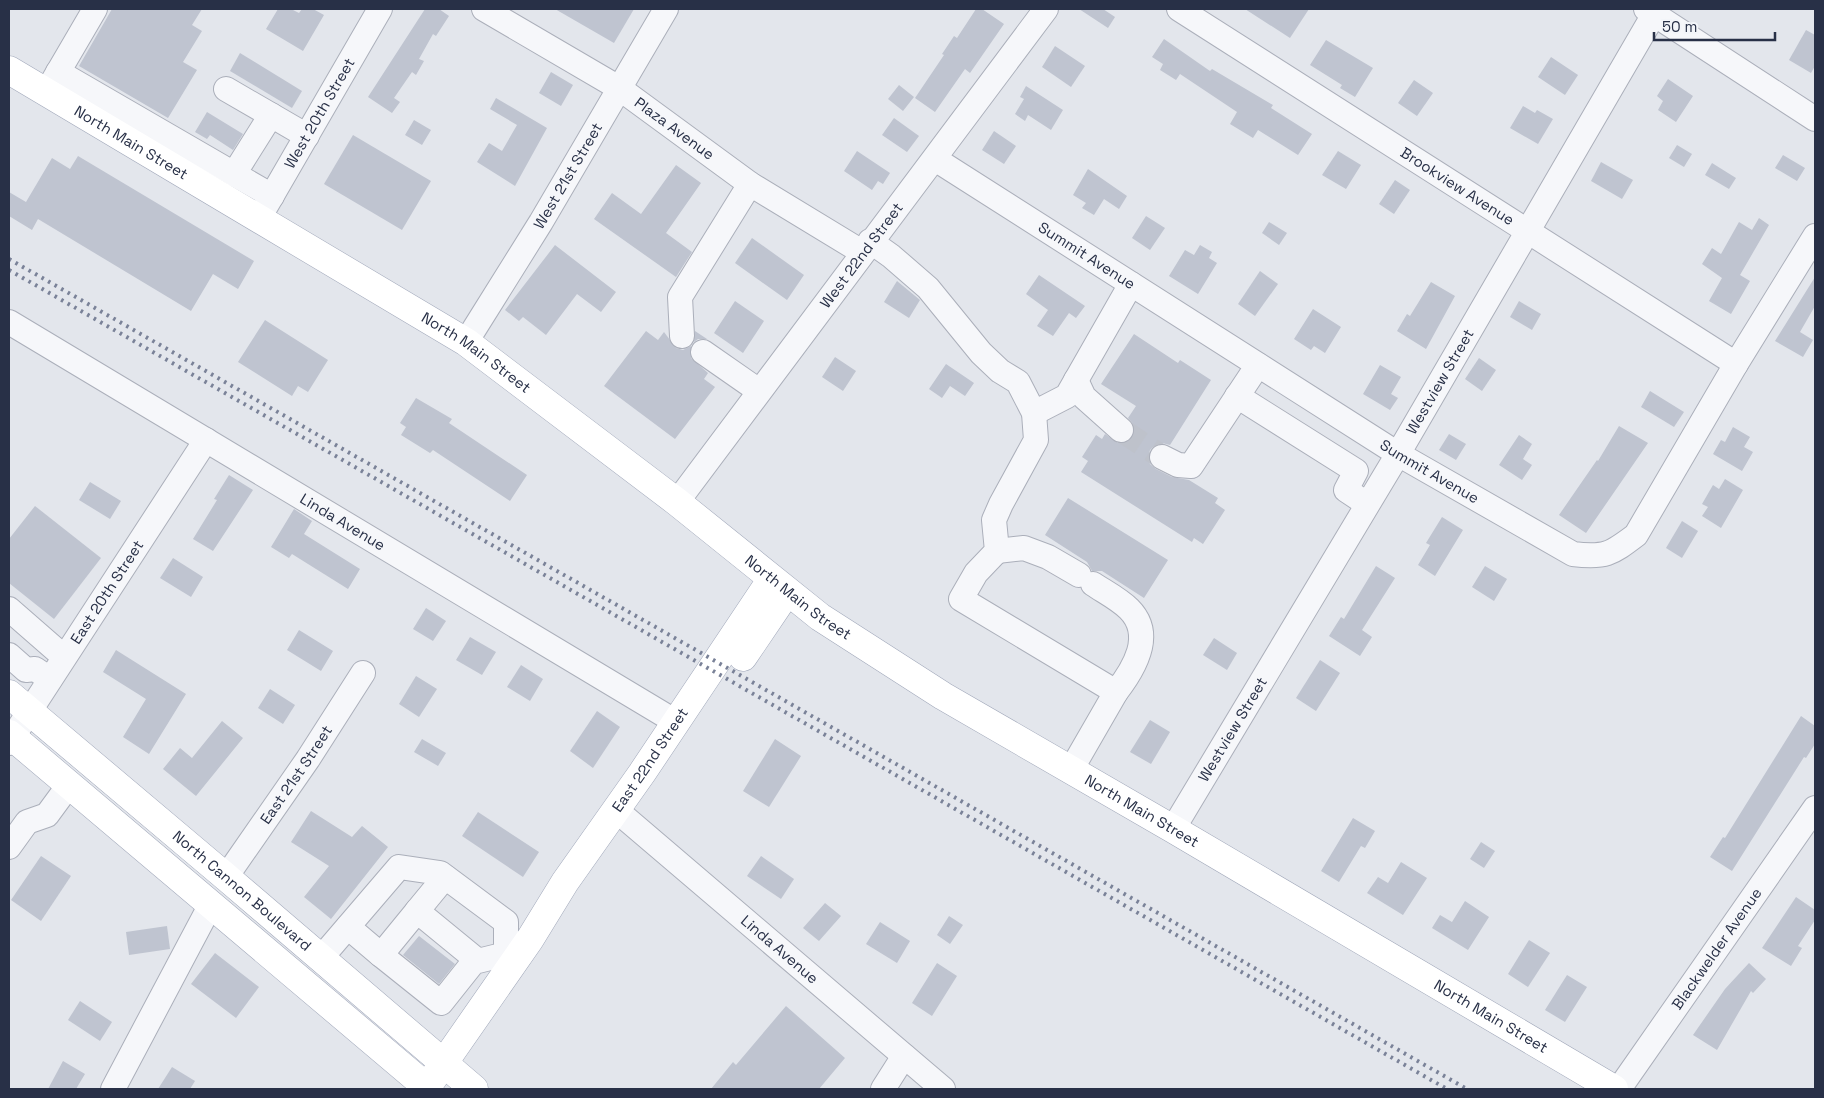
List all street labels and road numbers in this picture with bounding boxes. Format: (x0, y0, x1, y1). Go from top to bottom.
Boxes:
street label: West 20th Street (280, 54, 359, 172)
street label: Plaza Avenue (631, 93, 718, 164)
street label: North Main Street (71, 101, 192, 183)
street label: West 21st Street (529, 119, 606, 232)
street label: Brookview Avenue (1397, 143, 1518, 229)
street label: West 22nd Street (815, 199, 907, 312)
street label: Summit Avenue (1035, 217, 1139, 293)
street label: North Main Street (418, 308, 535, 397)
street label: Westview Street (1402, 325, 1478, 438)
street label: Summit Avenue (1377, 435, 1483, 507)
street label: Linda Avenue (297, 489, 389, 555)
street label: East 20th Street (66, 536, 147, 647)
street label: North Main Street (741, 550, 855, 644)
street label: Westview Street (1194, 673, 1271, 785)
street label: East 22nd Street (607, 704, 692, 816)
street label: East 21st Street (256, 722, 336, 828)
street label: North Main Street (1081, 770, 1203, 851)
street label: North Cannon Boulevard (169, 826, 316, 955)
street label: Blackwelder Avenue (1667, 884, 1766, 1013)
street label: Linda Avenue (737, 911, 823, 988)
street label: North Main Street (1431, 975, 1552, 1057)

